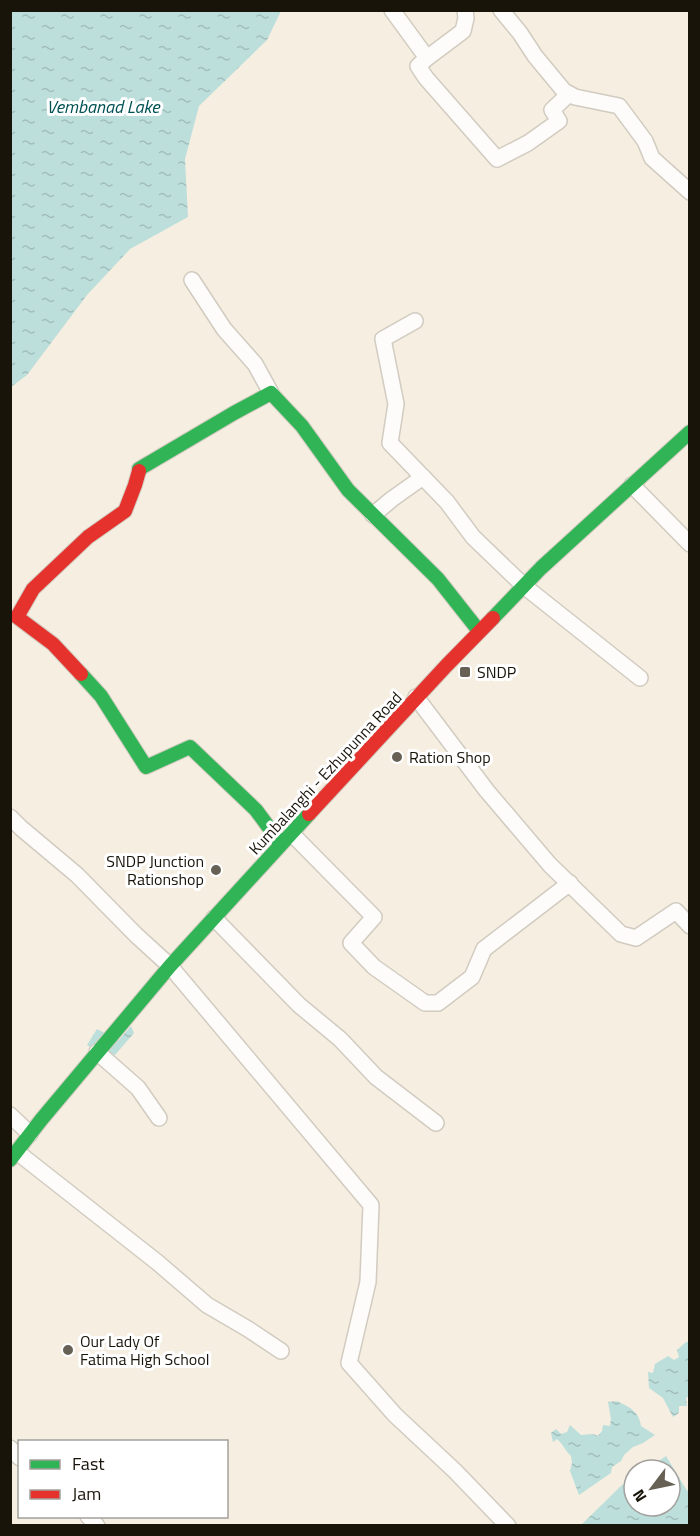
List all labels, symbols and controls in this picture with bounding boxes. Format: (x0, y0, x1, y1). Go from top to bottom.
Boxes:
water label: Vembanad Lake (46, 93, 161, 120)
place label: SNDP (477, 660, 516, 684)
marker: SNDP (458, 665, 472, 679)
street label: Kumbalanghi - Ezhupunna Road (243, 686, 407, 860)
place label: Ration Shop (409, 745, 491, 769)
marker: Ration Shop (390, 750, 404, 764)
place label: SNDP Junction Rationshop (106, 849, 204, 891)
marker: SNDP Junction Rationshop (209, 863, 223, 877)
place label: Our Lady Of Fatima High School (80, 1329, 209, 1371)
marker: Our Lady Of Fatima High School (61, 1343, 75, 1357)
legend (18, 1440, 228, 1518)
text: Fast (72, 1450, 105, 1477)
north arrow (622, 1458, 682, 1518)
text: Jam (72, 1480, 101, 1507)
text: N (626, 1485, 652, 1507)

